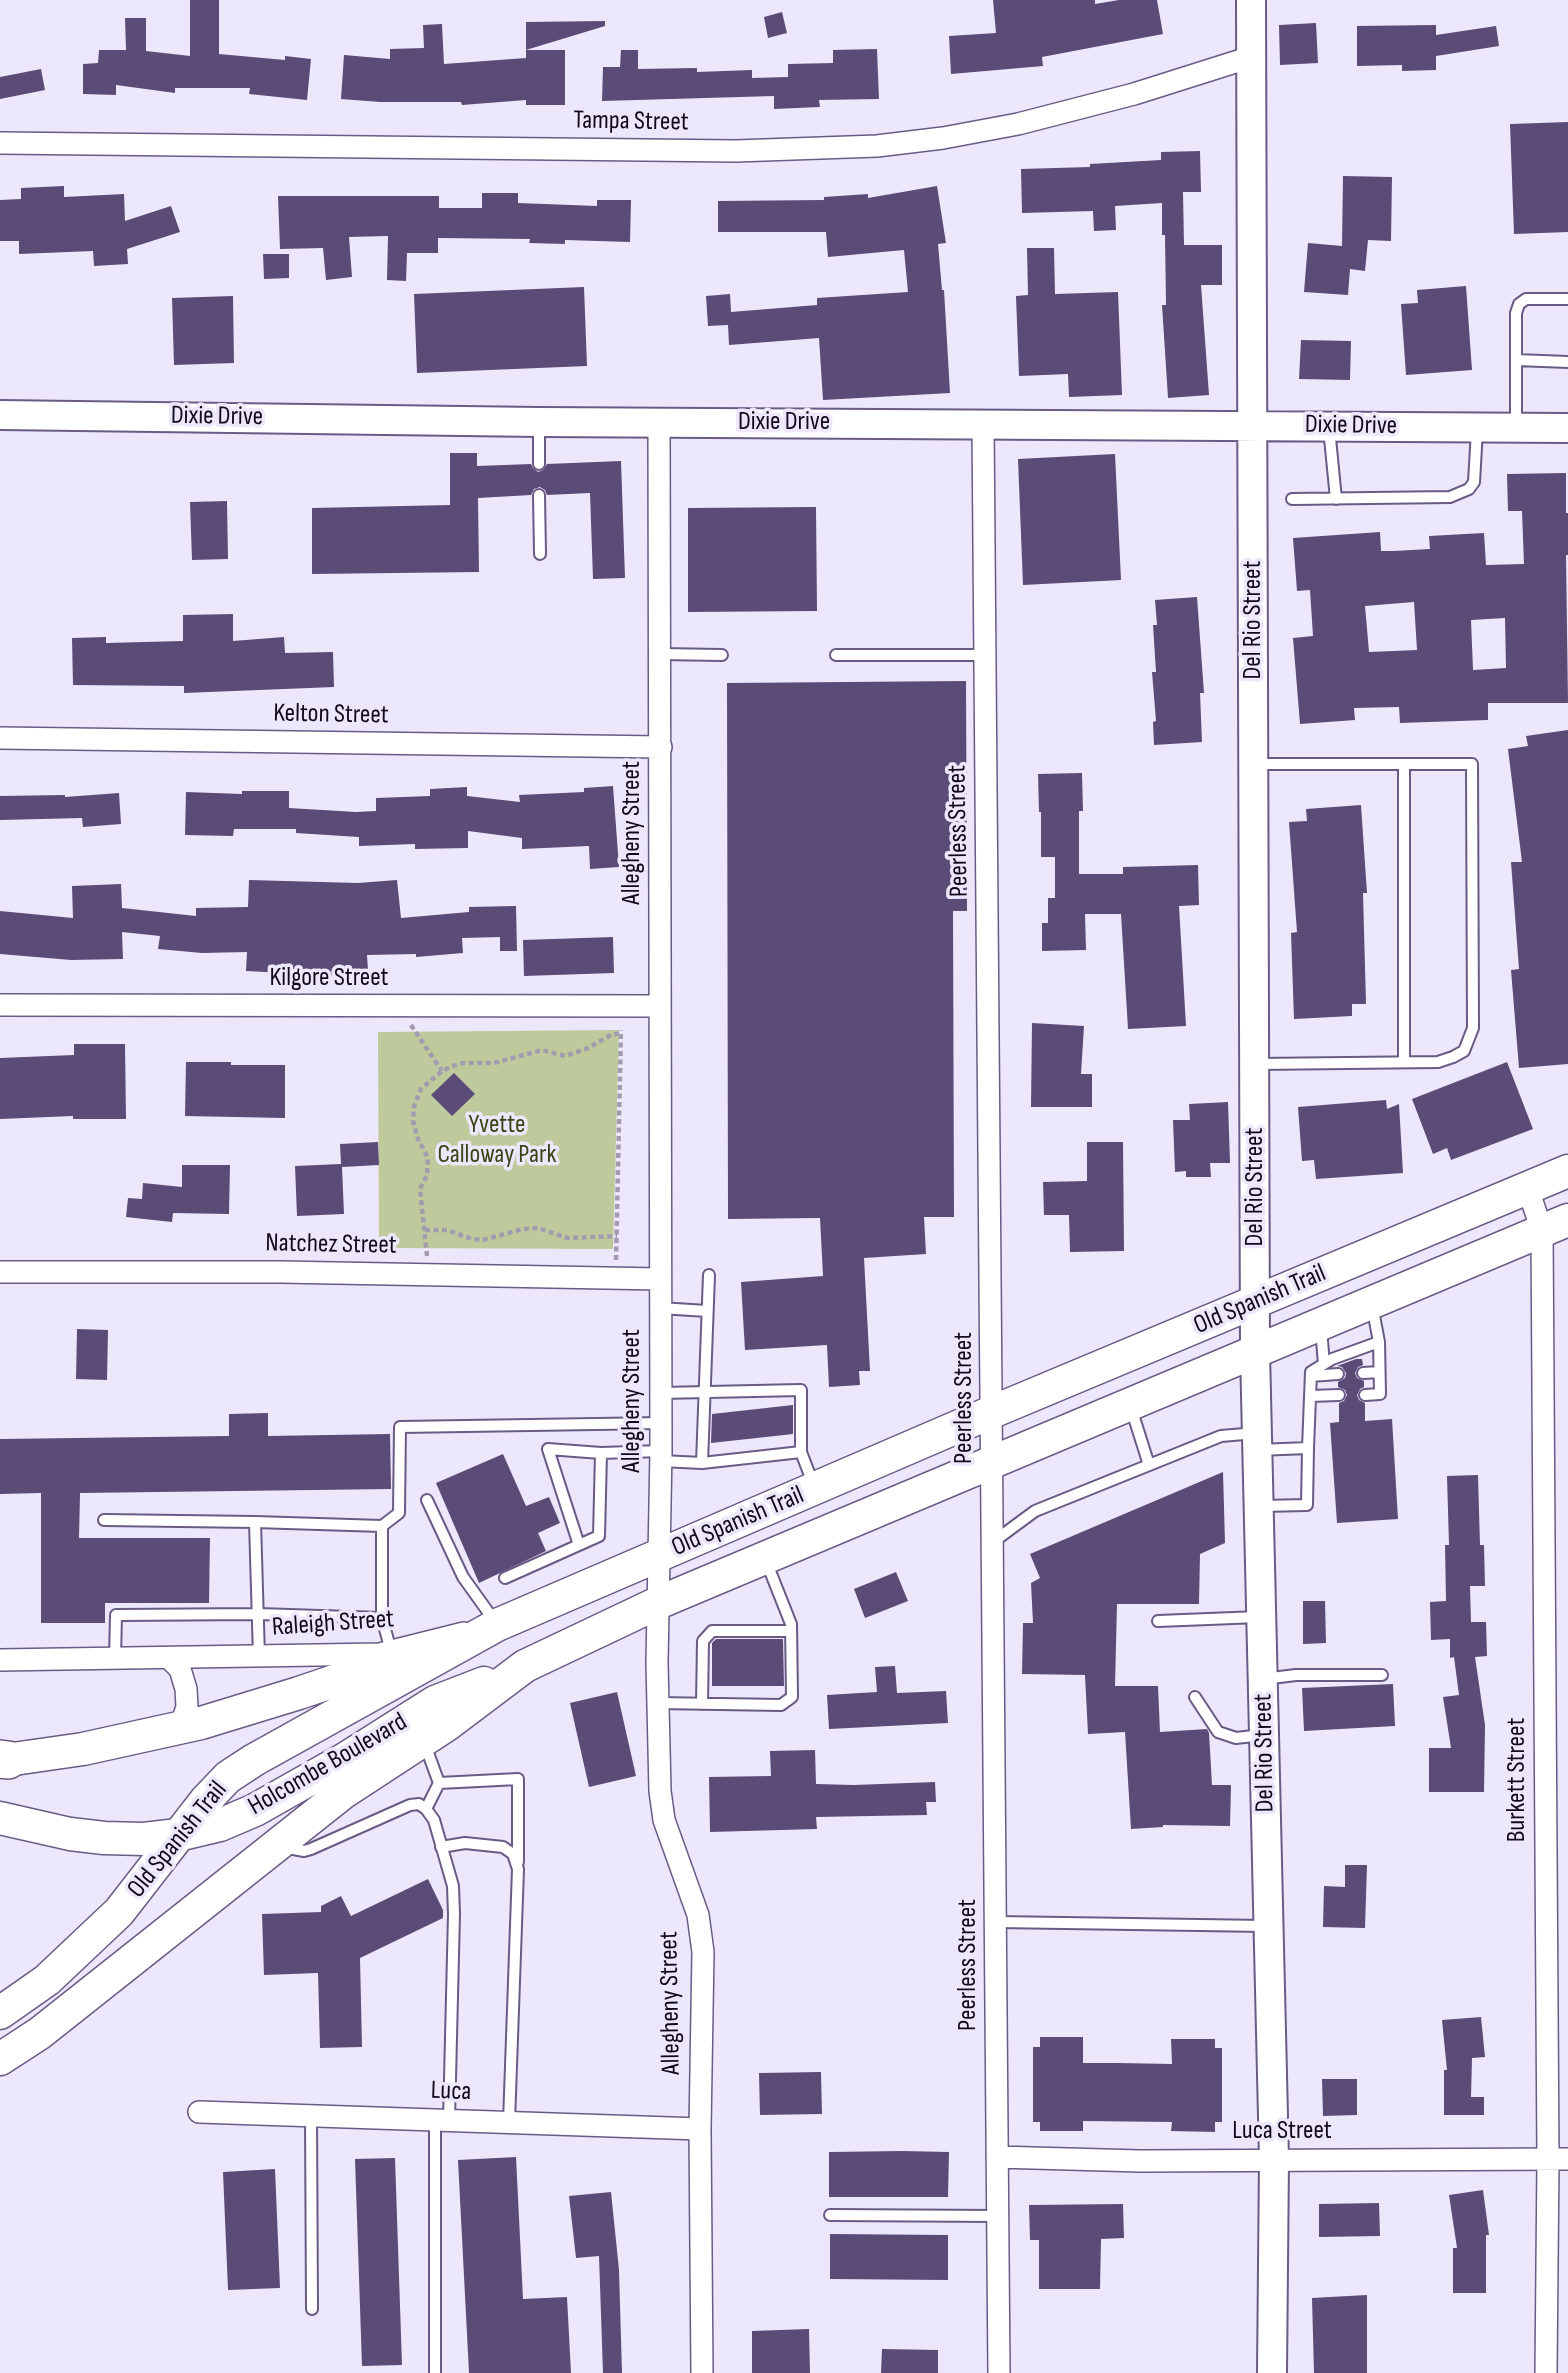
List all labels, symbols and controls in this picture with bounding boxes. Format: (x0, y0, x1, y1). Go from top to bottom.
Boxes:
street label: Tampa Street (573, 105, 689, 139)
street label: Dixie Drive (171, 401, 263, 433)
street label: Dixie Drive (738, 406, 830, 438)
street label: Dixie Drive (1305, 410, 1397, 442)
street label: Del Rio Street (1237, 561, 1269, 679)
street label: Kelton Street (273, 698, 389, 732)
street label: Allegheny Street (616, 761, 648, 905)
street label: Peerless Street (942, 765, 976, 897)
street label: Kilgore Street (269, 962, 389, 994)
park label: Yvette Calloway Park (438, 1109, 556, 1170)
street label: Del Rio Street (1239, 1128, 1271, 1246)
street label: Natchez Street (265, 1228, 397, 1262)
street label: Old Spanish Trail (1189, 1258, 1331, 1342)
street label: Allegheny Street (616, 1329, 648, 1473)
street label: Peerless Street (948, 1332, 980, 1464)
street label: Old Spanish Trail (667, 1480, 809, 1564)
street label: Raleigh Street (271, 1604, 395, 1644)
street label: Del Rio Street (1248, 1693, 1282, 1813)
street label: Holcombe Boulevard (243, 1707, 413, 1823)
street label: Burkett Street (1501, 1718, 1533, 1842)
street label: Old Spanish Trail (122, 1776, 234, 1904)
street label: Peerless Street (952, 1899, 984, 2031)
street label: Allegheny Street (654, 1931, 688, 2075)
street label: Luca (430, 2076, 472, 2108)
street label: Luca Street (1232, 2115, 1332, 2147)

